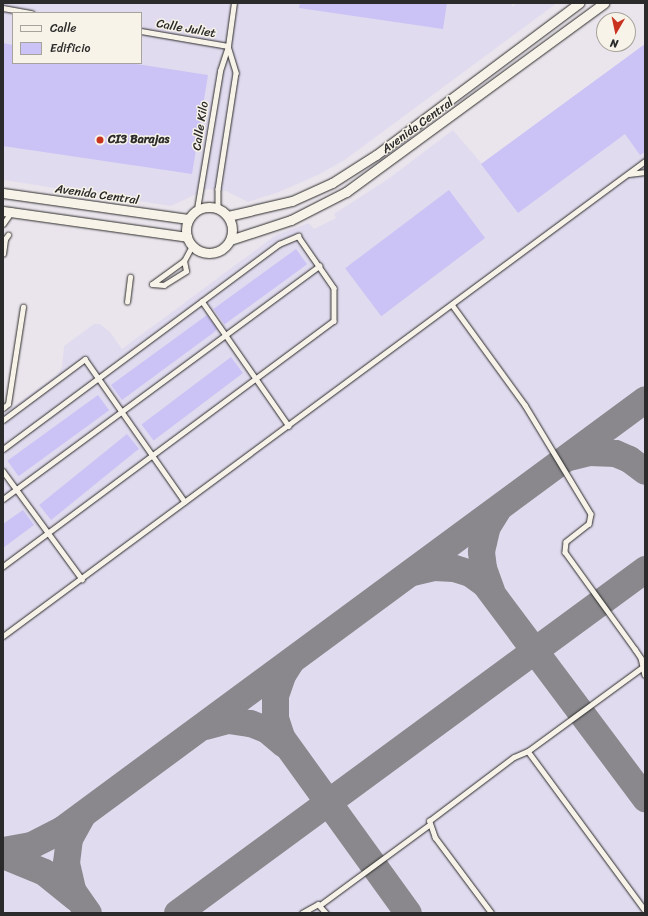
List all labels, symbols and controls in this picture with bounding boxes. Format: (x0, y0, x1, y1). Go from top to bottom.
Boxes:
legend (12, 12, 142, 64)
north arrow (596, 12, 636, 52)
text: Calle (50, 17, 77, 39)
street label: Calle Juliet (155, 17, 217, 41)
text: N (609, 33, 619, 53)
text: Edificio (50, 37, 90, 59)
street label: Avenida Central (380, 95, 456, 157)
street label: Calle Kilo (190, 100, 212, 152)
place label: CI3 Barajas (108, 133, 169, 147)
marker: CI3 Barajas (95, 135, 105, 145)
street label: Avenida Central (54, 182, 140, 208)

